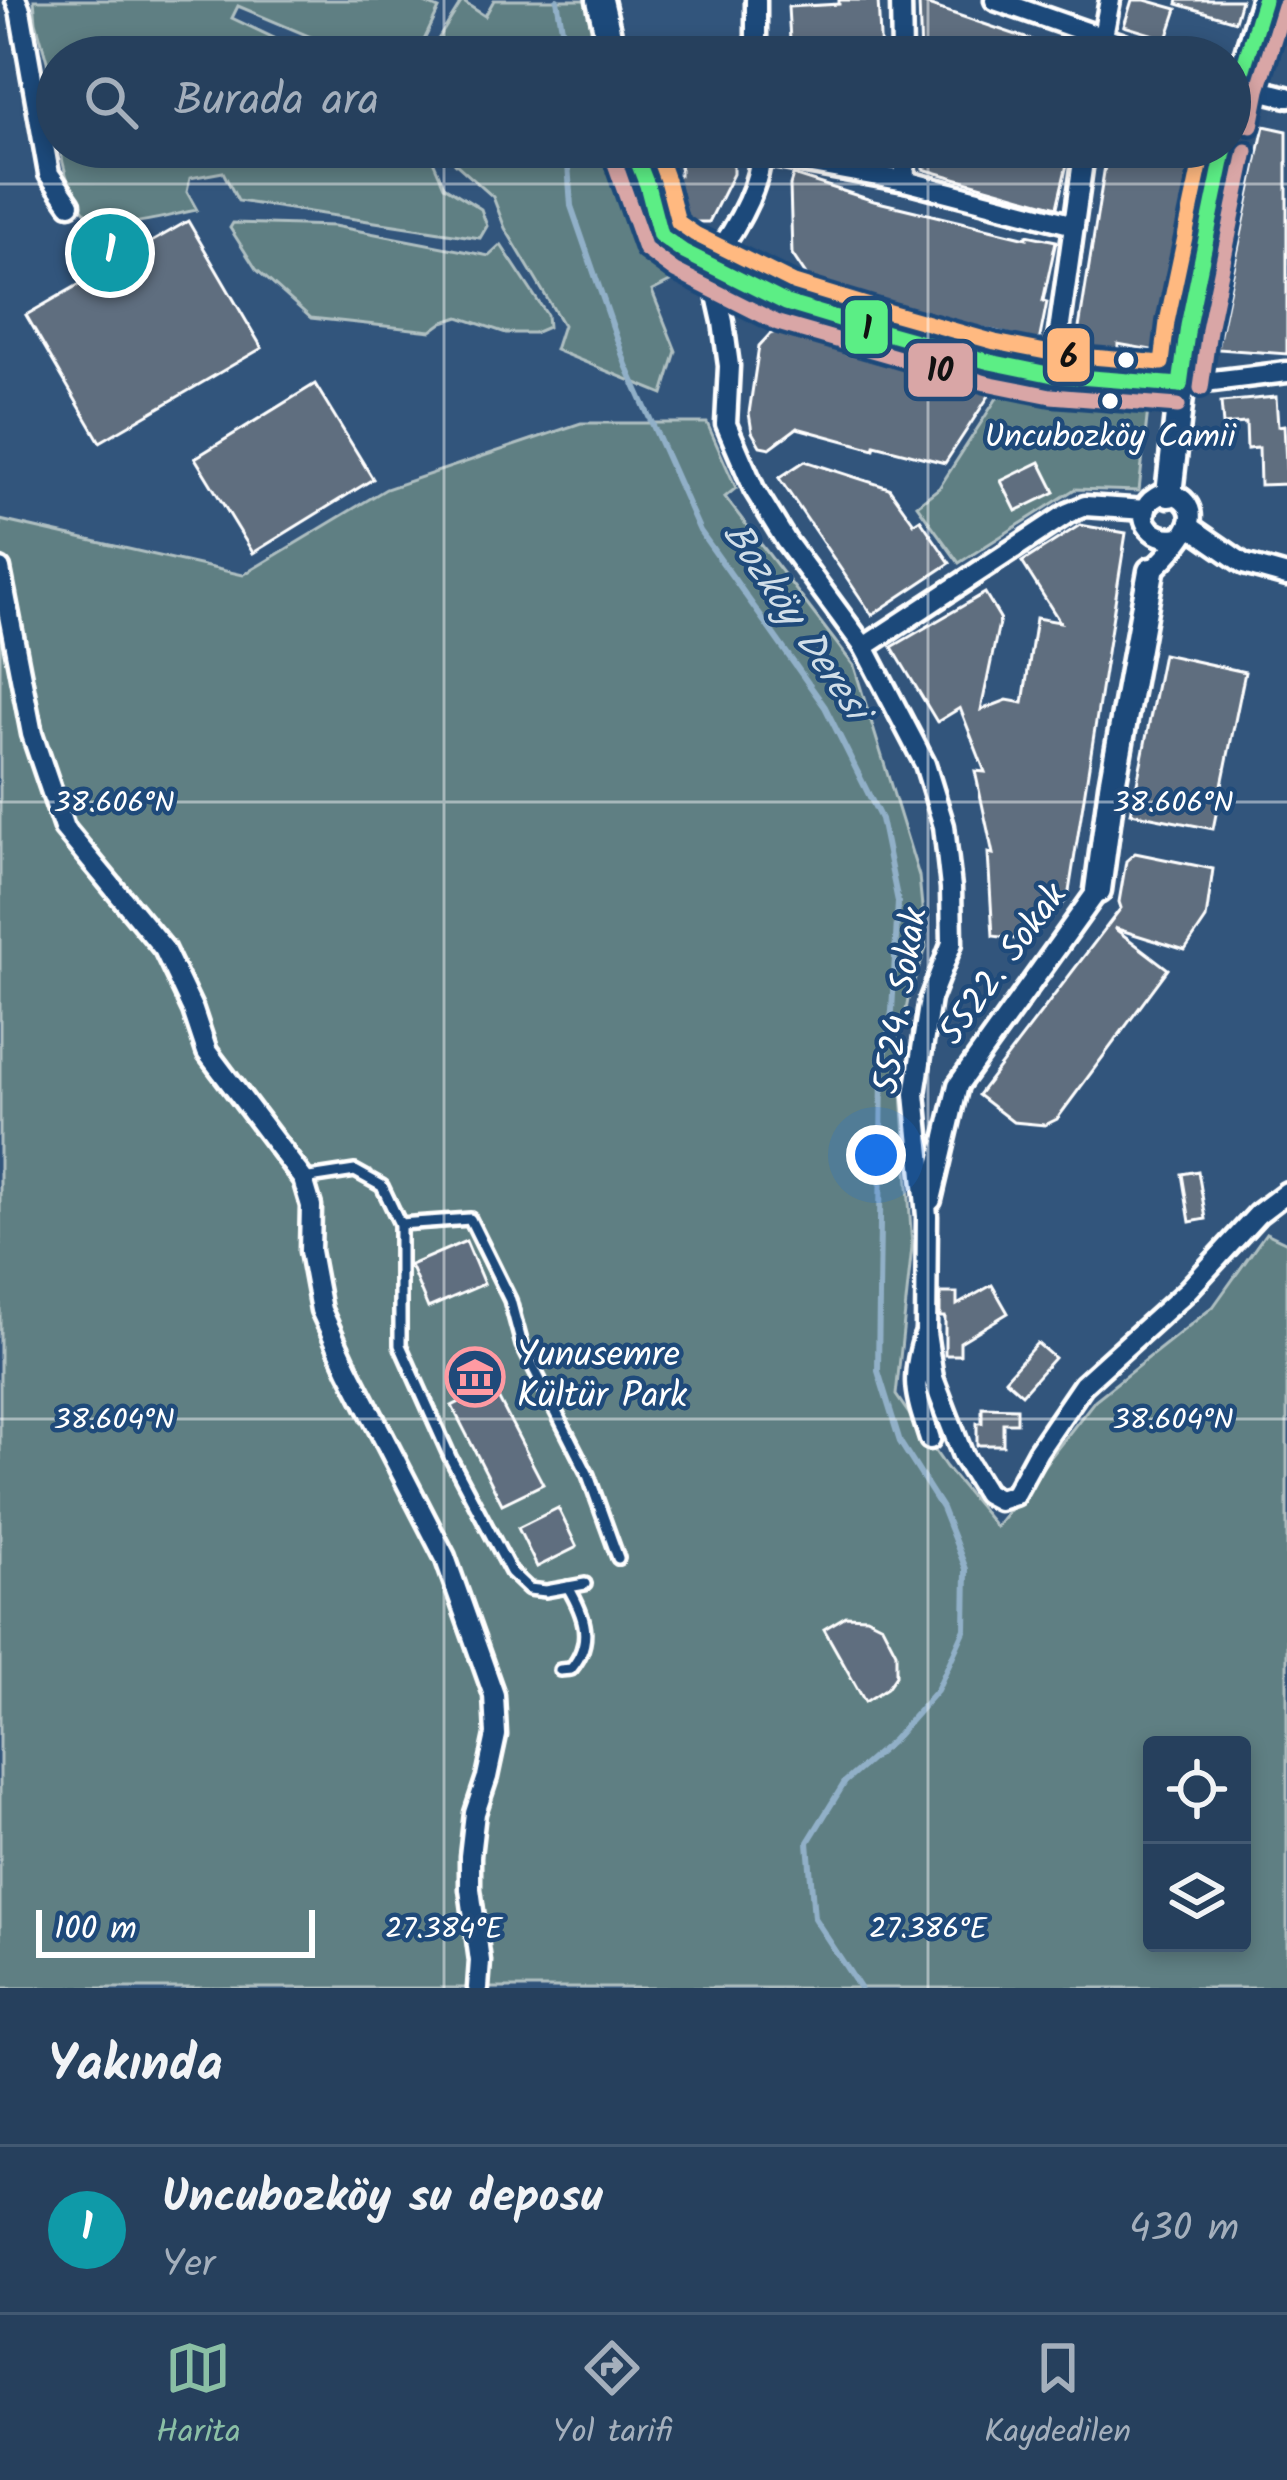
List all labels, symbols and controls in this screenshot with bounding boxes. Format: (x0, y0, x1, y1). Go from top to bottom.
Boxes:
search box (36, 36, 1251, 168)
text: Burada ara (174, 66, 379, 138)
icon: search (78, 69, 144, 135)
pin: 1 (71, 208, 149, 298)
line badge: 1 (843, 298, 890, 356)
text: 1 (862, 304, 872, 357)
line badge: 6 (1045, 326, 1092, 384)
text: 6 (1060, 332, 1078, 385)
line badge: 10 (906, 341, 975, 399)
text: 10 (927, 346, 955, 399)
unlabelled marker (1115, 349, 1137, 371)
marker: Uncubozköy Camii (1099, 390, 1121, 412)
place label: Uncubozköy Camii (985, 412, 1237, 465)
water label: Bozköy Deresi (704, 510, 888, 740)
text: 38.606°N (53, 780, 175, 828)
text: 38.606°N (1112, 780, 1234, 828)
street label: 5522. Sokak (925, 871, 1083, 1058)
street label: 5524. Sokak (859, 902, 945, 1099)
your location (846, 1125, 906, 1185)
place label: Yunusemre Kültür Park (517, 1328, 688, 1426)
museum icon: Yunusemre Kültür Park (444, 1346, 506, 1408)
text: 38.604°N (54, 1397, 175, 1445)
text: 38.604°N (1113, 1397, 1234, 1445)
map controls (1143, 1736, 1251, 1952)
button: locate (1143, 1736, 1251, 1844)
button: layers (1143, 1844, 1251, 1952)
scale bar (36, 1904, 315, 1957)
text: 100 m (54, 1904, 137, 1957)
text: 27.384°E (385, 1906, 504, 1954)
text: 27.386°E (869, 1906, 988, 1954)
text: Yakında (48, 2026, 223, 2107)
text: Uncubozköy su deposu (162, 2163, 603, 2235)
text: 1 (81, 2199, 93, 2261)
text: 430 m (1129, 2199, 1239, 2261)
text: Yer (162, 2235, 215, 2297)
tab: Harita (156, 2335, 241, 2460)
tab: Yol tarifi (553, 2335, 672, 2460)
tab: Kaydedilen (984, 2335, 1131, 2460)

